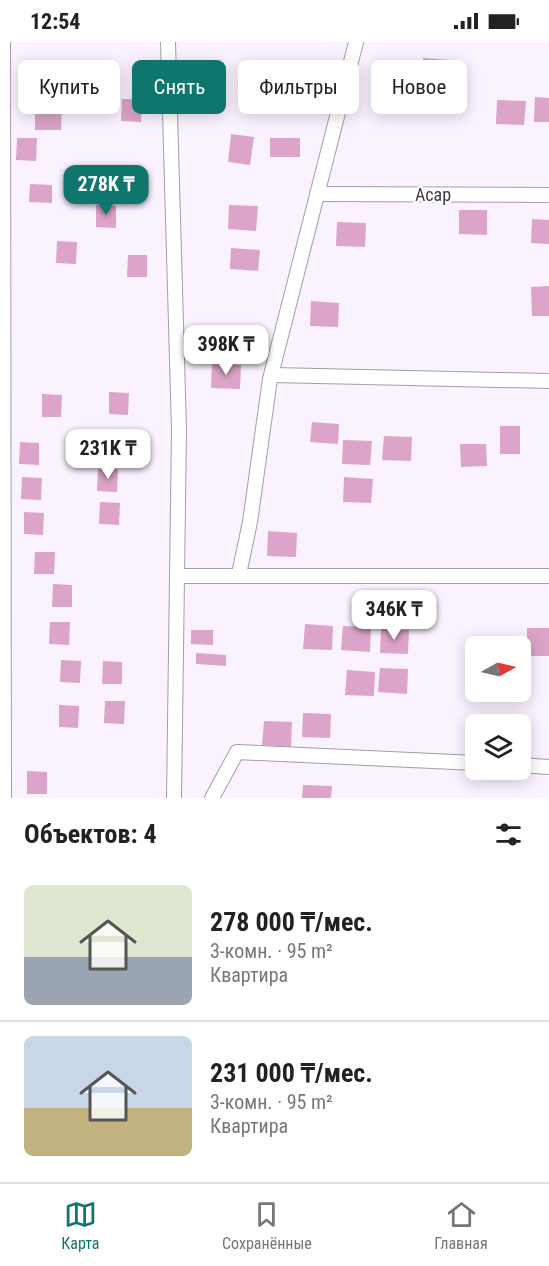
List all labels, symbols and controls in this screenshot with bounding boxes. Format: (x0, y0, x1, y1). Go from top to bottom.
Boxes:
text: 12:54 (30, 9, 81, 34)
chip: Купить (18, 60, 120, 114)
chip: Снять (132, 60, 226, 114)
chip: Фильтры (238, 60, 359, 114)
chip: Новое (371, 60, 467, 114)
pin: 278K ₸ (57, 165, 155, 216)
text: 278K ₸ (78, 172, 134, 196)
street label: Асар (415, 184, 451, 205)
pin: 398K ₸ (177, 325, 275, 376)
text: 398K ₸ (198, 332, 254, 356)
pin: 231K ₸ (59, 429, 157, 480)
text: 231K ₸ (80, 436, 136, 460)
pin: 346K ₸ (345, 590, 443, 641)
text: 346K ₸ (366, 597, 422, 621)
north arrow (465, 636, 531, 702)
map controls (465, 636, 531, 780)
button: layers (465, 714, 531, 780)
icon: filters (492, 818, 525, 851)
text: Объектов: 4 (24, 819, 157, 849)
text: 278 000 ₸/мес. (210, 907, 373, 937)
icon: home (72, 909, 144, 981)
text: 3-комн. · 95 m² (210, 939, 333, 963)
text: Квартира (210, 963, 288, 987)
text: 231 000 ₸/мес. (210, 1058, 373, 1088)
icon: home (72, 1060, 144, 1132)
text: 3-комн. · 95 m² (210, 1090, 333, 1114)
text: Квартира (210, 1114, 288, 1138)
tab: Карта (61, 1198, 100, 1253)
tab: Сохранённые (222, 1198, 312, 1253)
tab: Главная (434, 1198, 488, 1253)

